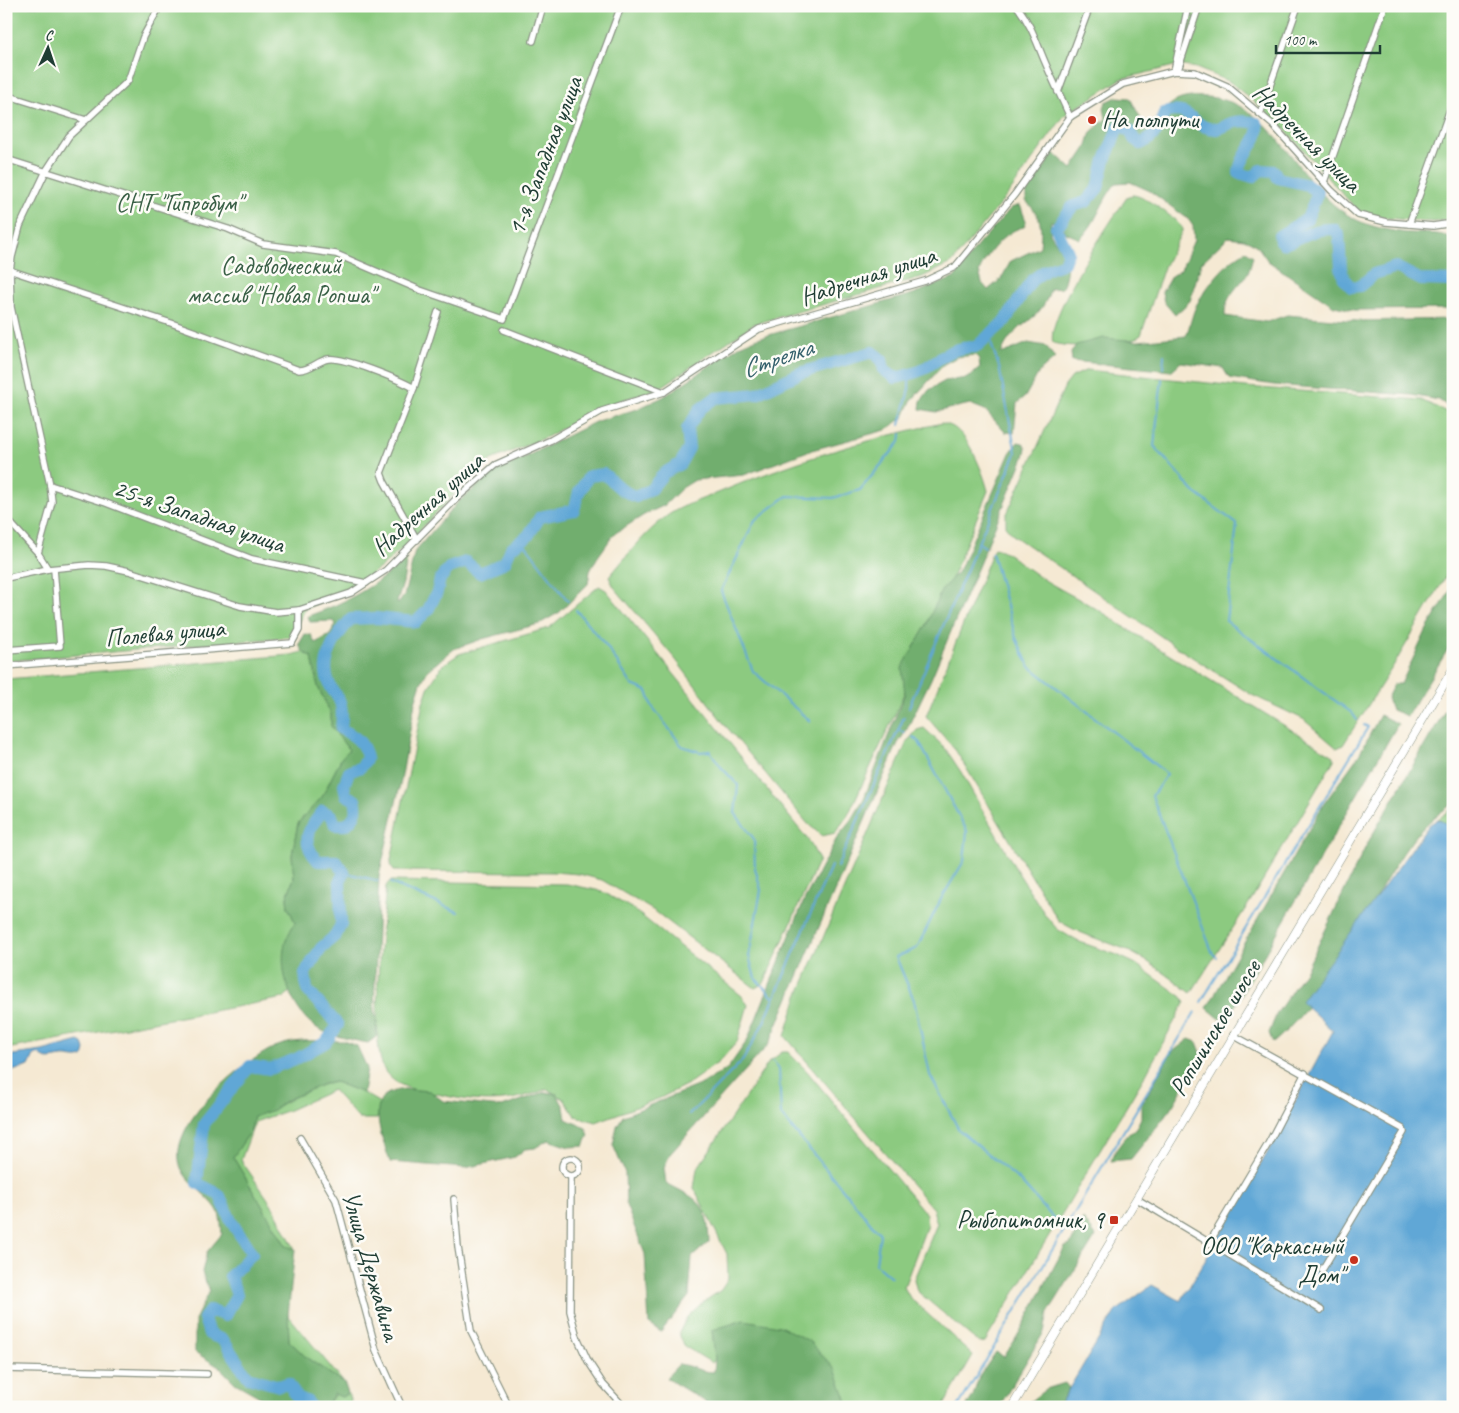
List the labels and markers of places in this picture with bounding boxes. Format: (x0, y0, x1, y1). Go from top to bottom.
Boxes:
place label: На полпути (1102, 104, 1200, 136)
marker: На полпути (1086, 114, 1098, 126)
place label: Рыбопитомник, 9 (957, 1204, 1106, 1236)
marker: Рыбопитомник, 9 (1108, 1214, 1120, 1226)
place label: ООО "Каркасный Дом" (1201, 1230, 1349, 1291)
marker: ООО "Каркасный Дом" (1348, 1254, 1360, 1266)

